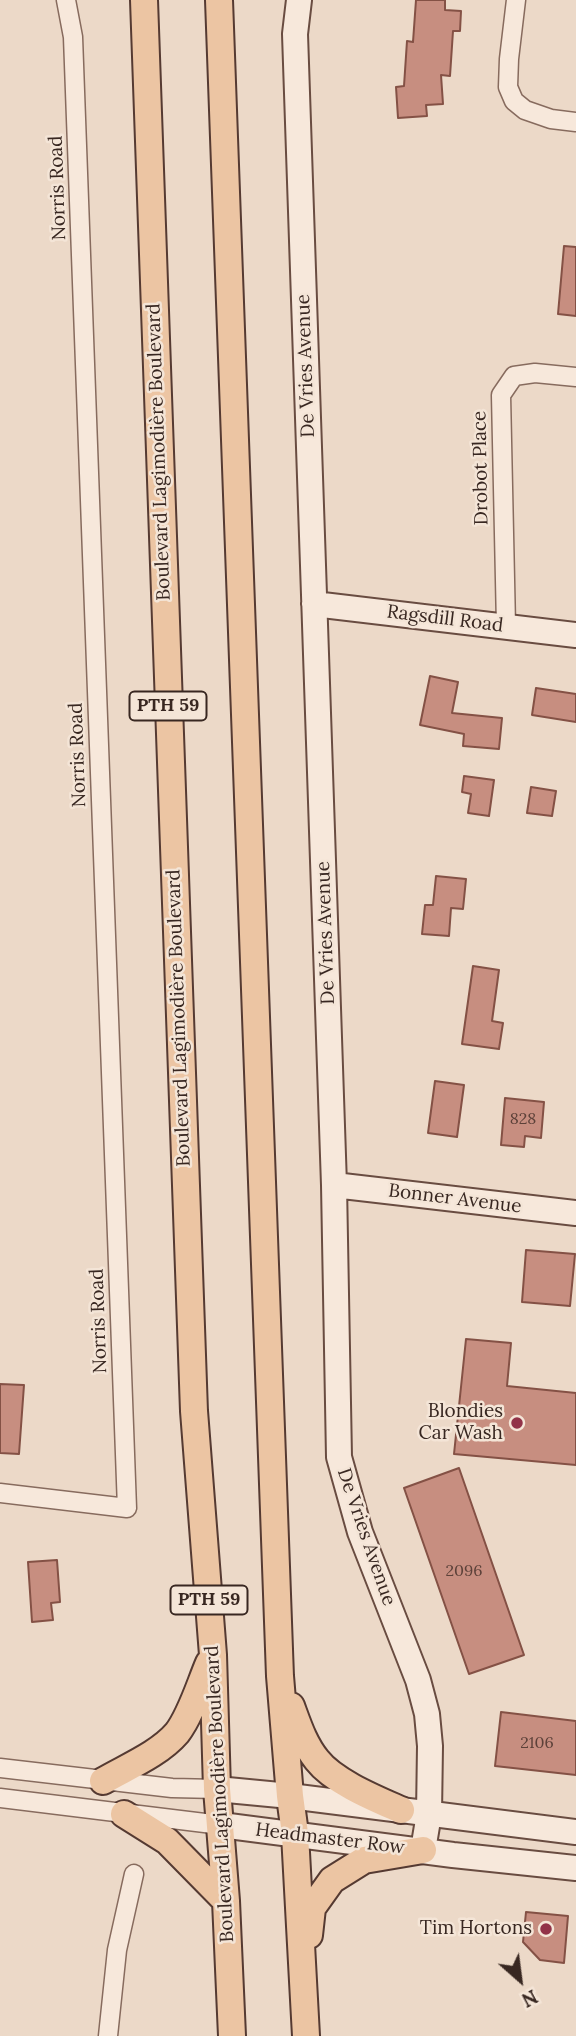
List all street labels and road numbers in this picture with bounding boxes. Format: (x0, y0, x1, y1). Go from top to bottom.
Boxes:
street label: Norris Road (45, 135, 71, 241)
street label: De Vries Avenue (292, 294, 320, 438)
street label: Boulevard Lagimodière Boulevard (142, 303, 176, 601)
street label: Drobot Place (469, 411, 493, 525)
street label: Ragsdill Road (385, 601, 505, 637)
road number: PTH 59 (130, 692, 206, 720)
street label: Norris Road (65, 702, 91, 808)
street label: De Vries Avenue (312, 861, 340, 1005)
street label: Boulevard Lagimodière Boulevard (162, 869, 196, 1167)
street label: Bonner Avenue (387, 1180, 523, 1218)
street label: Norris Road (86, 1268, 112, 1374)
street label: De Vries Avenue (332, 1465, 400, 1609)
road number: PTH 59 (170, 1586, 248, 1615)
street label: Boulevard Lagimodière Boulevard (201, 1645, 239, 1943)
street label: Headmaster Row (254, 1819, 406, 1859)

